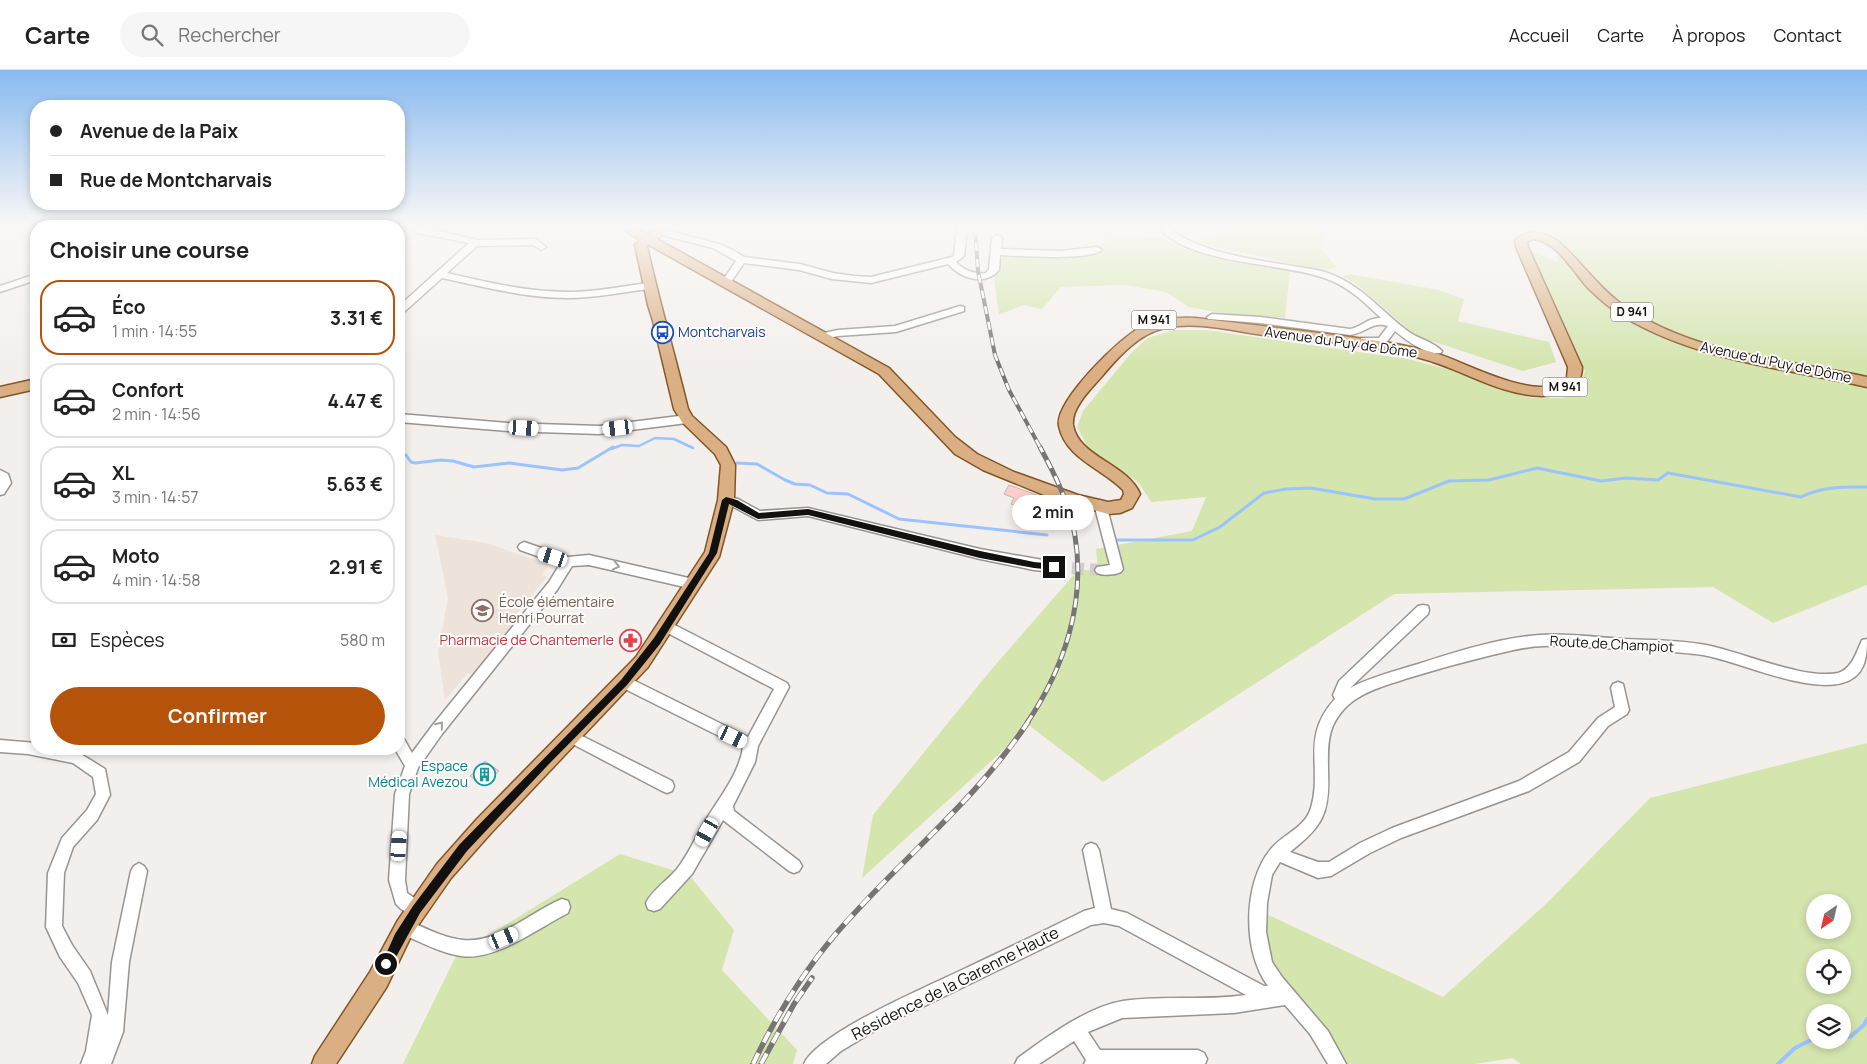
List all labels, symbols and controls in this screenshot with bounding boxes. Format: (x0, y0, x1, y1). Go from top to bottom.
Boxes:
search box (120, 12, 470, 57)
text: Carte (25, 18, 90, 51)
icon: search (138, 21, 166, 49)
text: Rechercher (178, 22, 281, 48)
text: Accueil (1509, 23, 1569, 47)
text: Carte (1597, 23, 1644, 47)
text: À propos (1672, 23, 1745, 47)
text: Contact (1773, 23, 1842, 47)
text: Avenue de la Paix (80, 118, 238, 144)
text: Rue de Montcharvais (80, 167, 272, 193)
text: Choisir une course (50, 235, 249, 265)
text: Éco (112, 294, 146, 320)
icon: car (52, 295, 97, 340)
road number: D 941 (1611, 302, 1653, 322)
text: 3.31 € (330, 305, 383, 331)
road number: M 941 (1132, 310, 1176, 330)
text: 1 min · 14:55 (112, 320, 197, 342)
bus stop icon: Montcharvais (650, 320, 674, 344)
street label: Avenue du Puy de Dôme (1263, 321, 1419, 362)
place label: Montcharvais (678, 322, 766, 341)
street label: Avenue du Puy de Dôme (1699, 336, 1853, 387)
text: Confort (112, 377, 184, 403)
icon: car (52, 378, 97, 423)
road number: M 941 (1542, 378, 1588, 396)
text: 4.47 € (328, 388, 383, 414)
text: 2 min · 14:56 (112, 403, 201, 425)
car (602, 419, 633, 437)
car (508, 420, 539, 436)
text: XL (112, 460, 135, 486)
icon: car (52, 461, 97, 506)
text: 5.63 € (326, 471, 383, 497)
text: 3 min · 14:57 (112, 486, 199, 508)
callout: 2 min (1013, 494, 1095, 530)
text: 2 min (1032, 501, 1074, 523)
text: Moto (112, 543, 159, 569)
icon: car (52, 544, 97, 589)
car (536, 545, 569, 569)
text: 2.91 € (329, 554, 383, 580)
route end (1043, 556, 1065, 578)
one-way arrow (611, 560, 620, 571)
text: 4 min · 14:58 (112, 569, 200, 591)
place label: École élémentaire Henri Pourrat (499, 592, 614, 627)
school or university icon: École élémentaire Henri Pourrat (471, 598, 495, 622)
icon: cash (50, 626, 78, 654)
text: Espèces (90, 627, 164, 653)
pharmacy icon: Pharmacie de Chantemerle (618, 628, 642, 652)
text: 580 m (340, 629, 385, 651)
place label: Pharmacie de Chantemerle (439, 630, 614, 649)
street label: Route de Champiot (1549, 631, 1675, 656)
button: Confirmer (50, 687, 385, 745)
one-way arrow (435, 722, 443, 731)
car (716, 724, 749, 750)
place label: Espace Médical Avezou (368, 756, 468, 791)
building icon: Espace Médical Avezou (472, 762, 496, 786)
car (693, 815, 720, 849)
car (390, 831, 407, 861)
north arrow (1806, 894, 1851, 939)
map controls (1806, 894, 1851, 1049)
street label: Résidence de la Garenne Haute (848, 921, 1062, 1045)
car (487, 925, 520, 951)
button: locate (1806, 949, 1851, 994)
route start (375, 953, 397, 975)
button: layers (1806, 1004, 1851, 1049)

